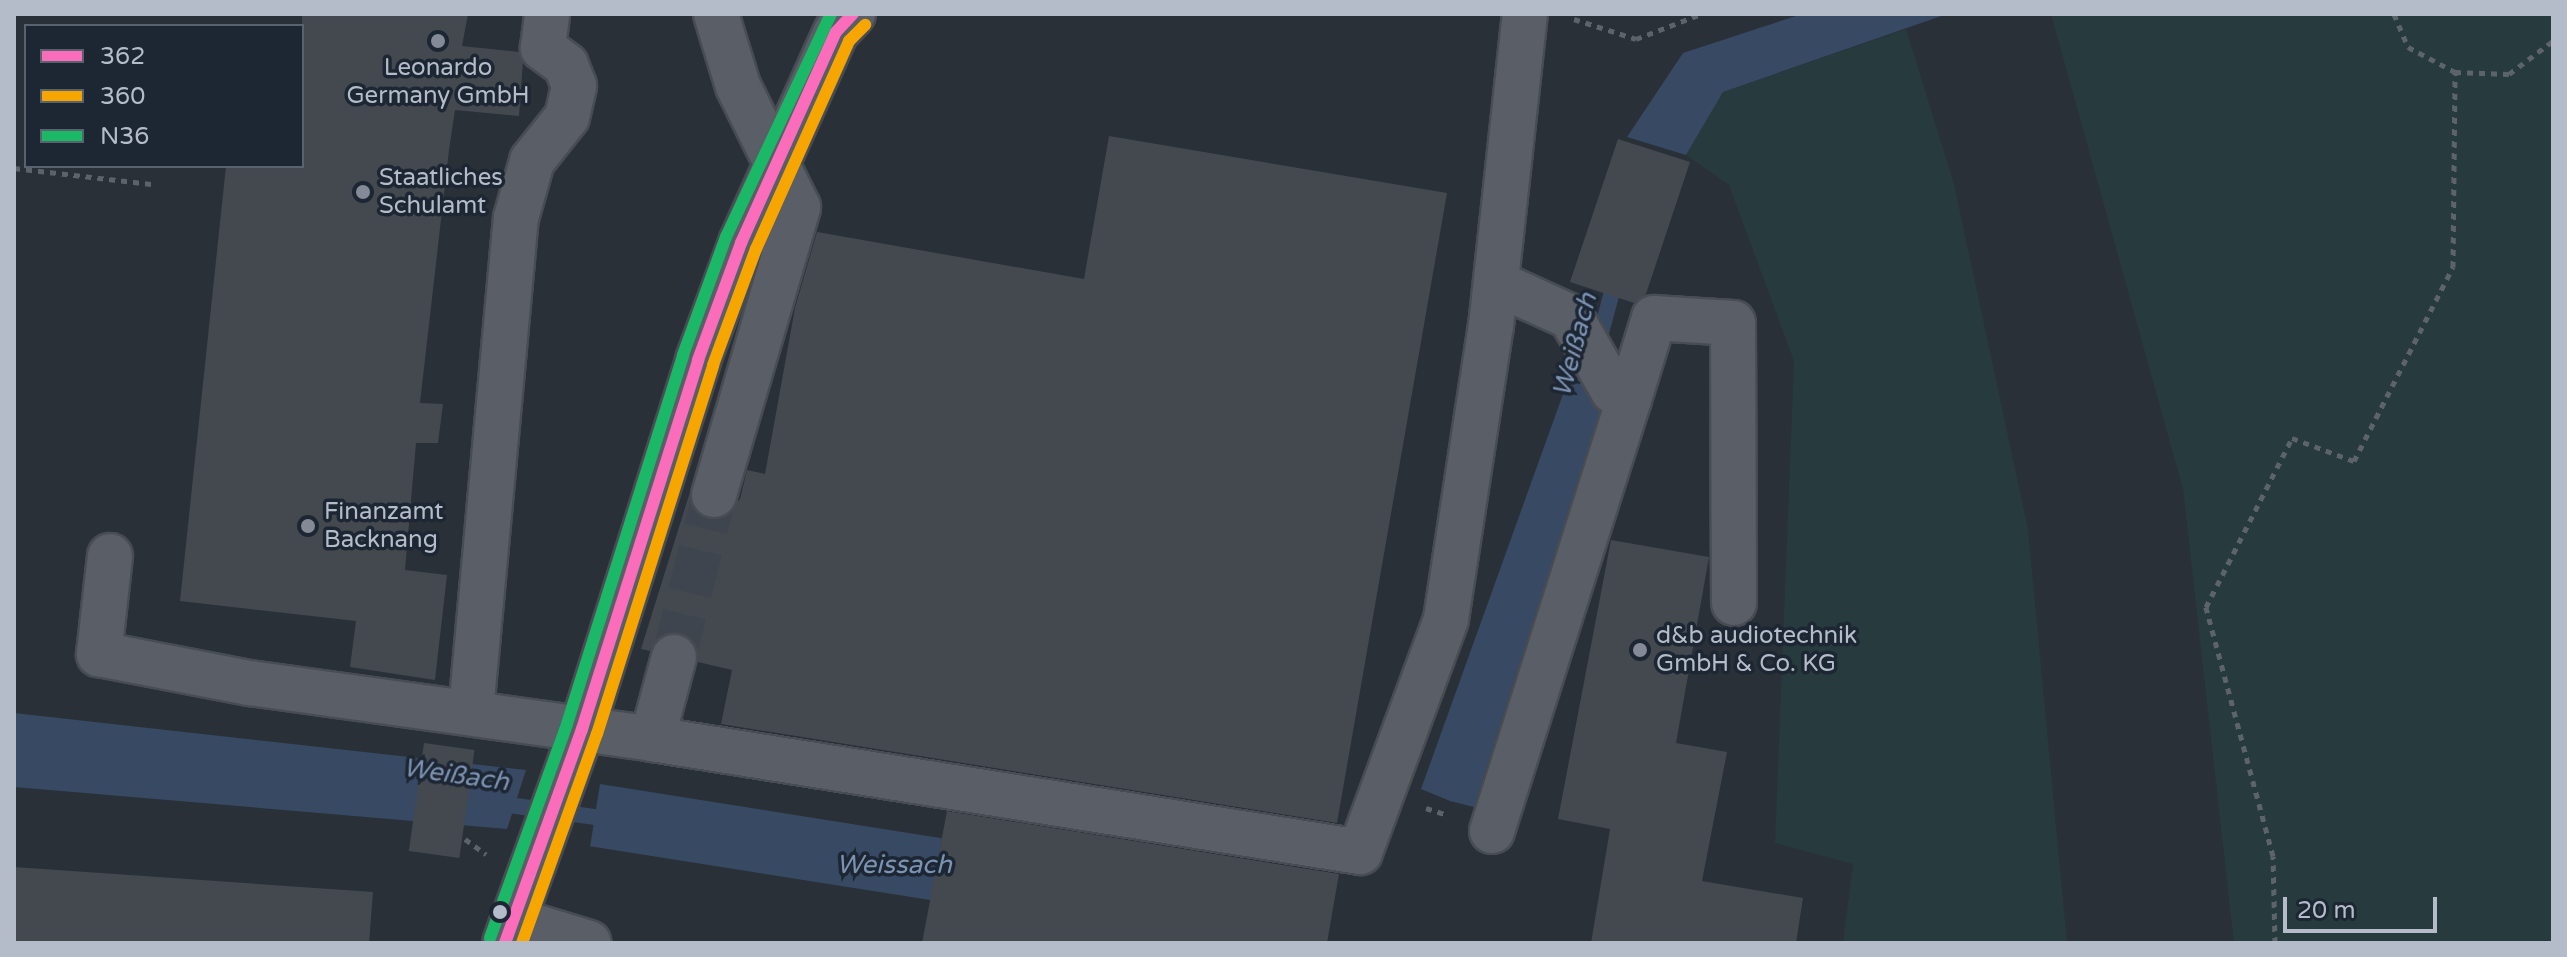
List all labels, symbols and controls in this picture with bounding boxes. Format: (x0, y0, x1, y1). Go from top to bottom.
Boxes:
legend (24, 24, 304, 168)
marker: Leonardo Germany GmbH (429, 32, 447, 50)
text: 362 (100, 42, 145, 71)
place label: Leonardo Germany GmbH (346, 54, 530, 110)
text: 360 (100, 82, 145, 111)
text: N36 (100, 122, 149, 151)
place label: Staatliches Schulamt (379, 164, 503, 220)
marker: Staatliches Schulamt (354, 183, 372, 201)
water label: Weißach (1546, 290, 1604, 400)
place label: Finanzamt Backnang (324, 498, 443, 554)
marker: Finanzamt Backnang (299, 517, 317, 535)
place label: d&b audiotechnik GmbH & Co. KG (1656, 622, 1857, 678)
marker: d&b audiotechnik GmbH & Co. KG (1631, 641, 1649, 659)
water label: Weißach (401, 752, 511, 798)
water label: Weissach (836, 849, 952, 881)
scale bar (2287, 881, 2441, 931)
text: 20 m (2297, 896, 2355, 925)
unlabelled marker (492, 904, 508, 920)

